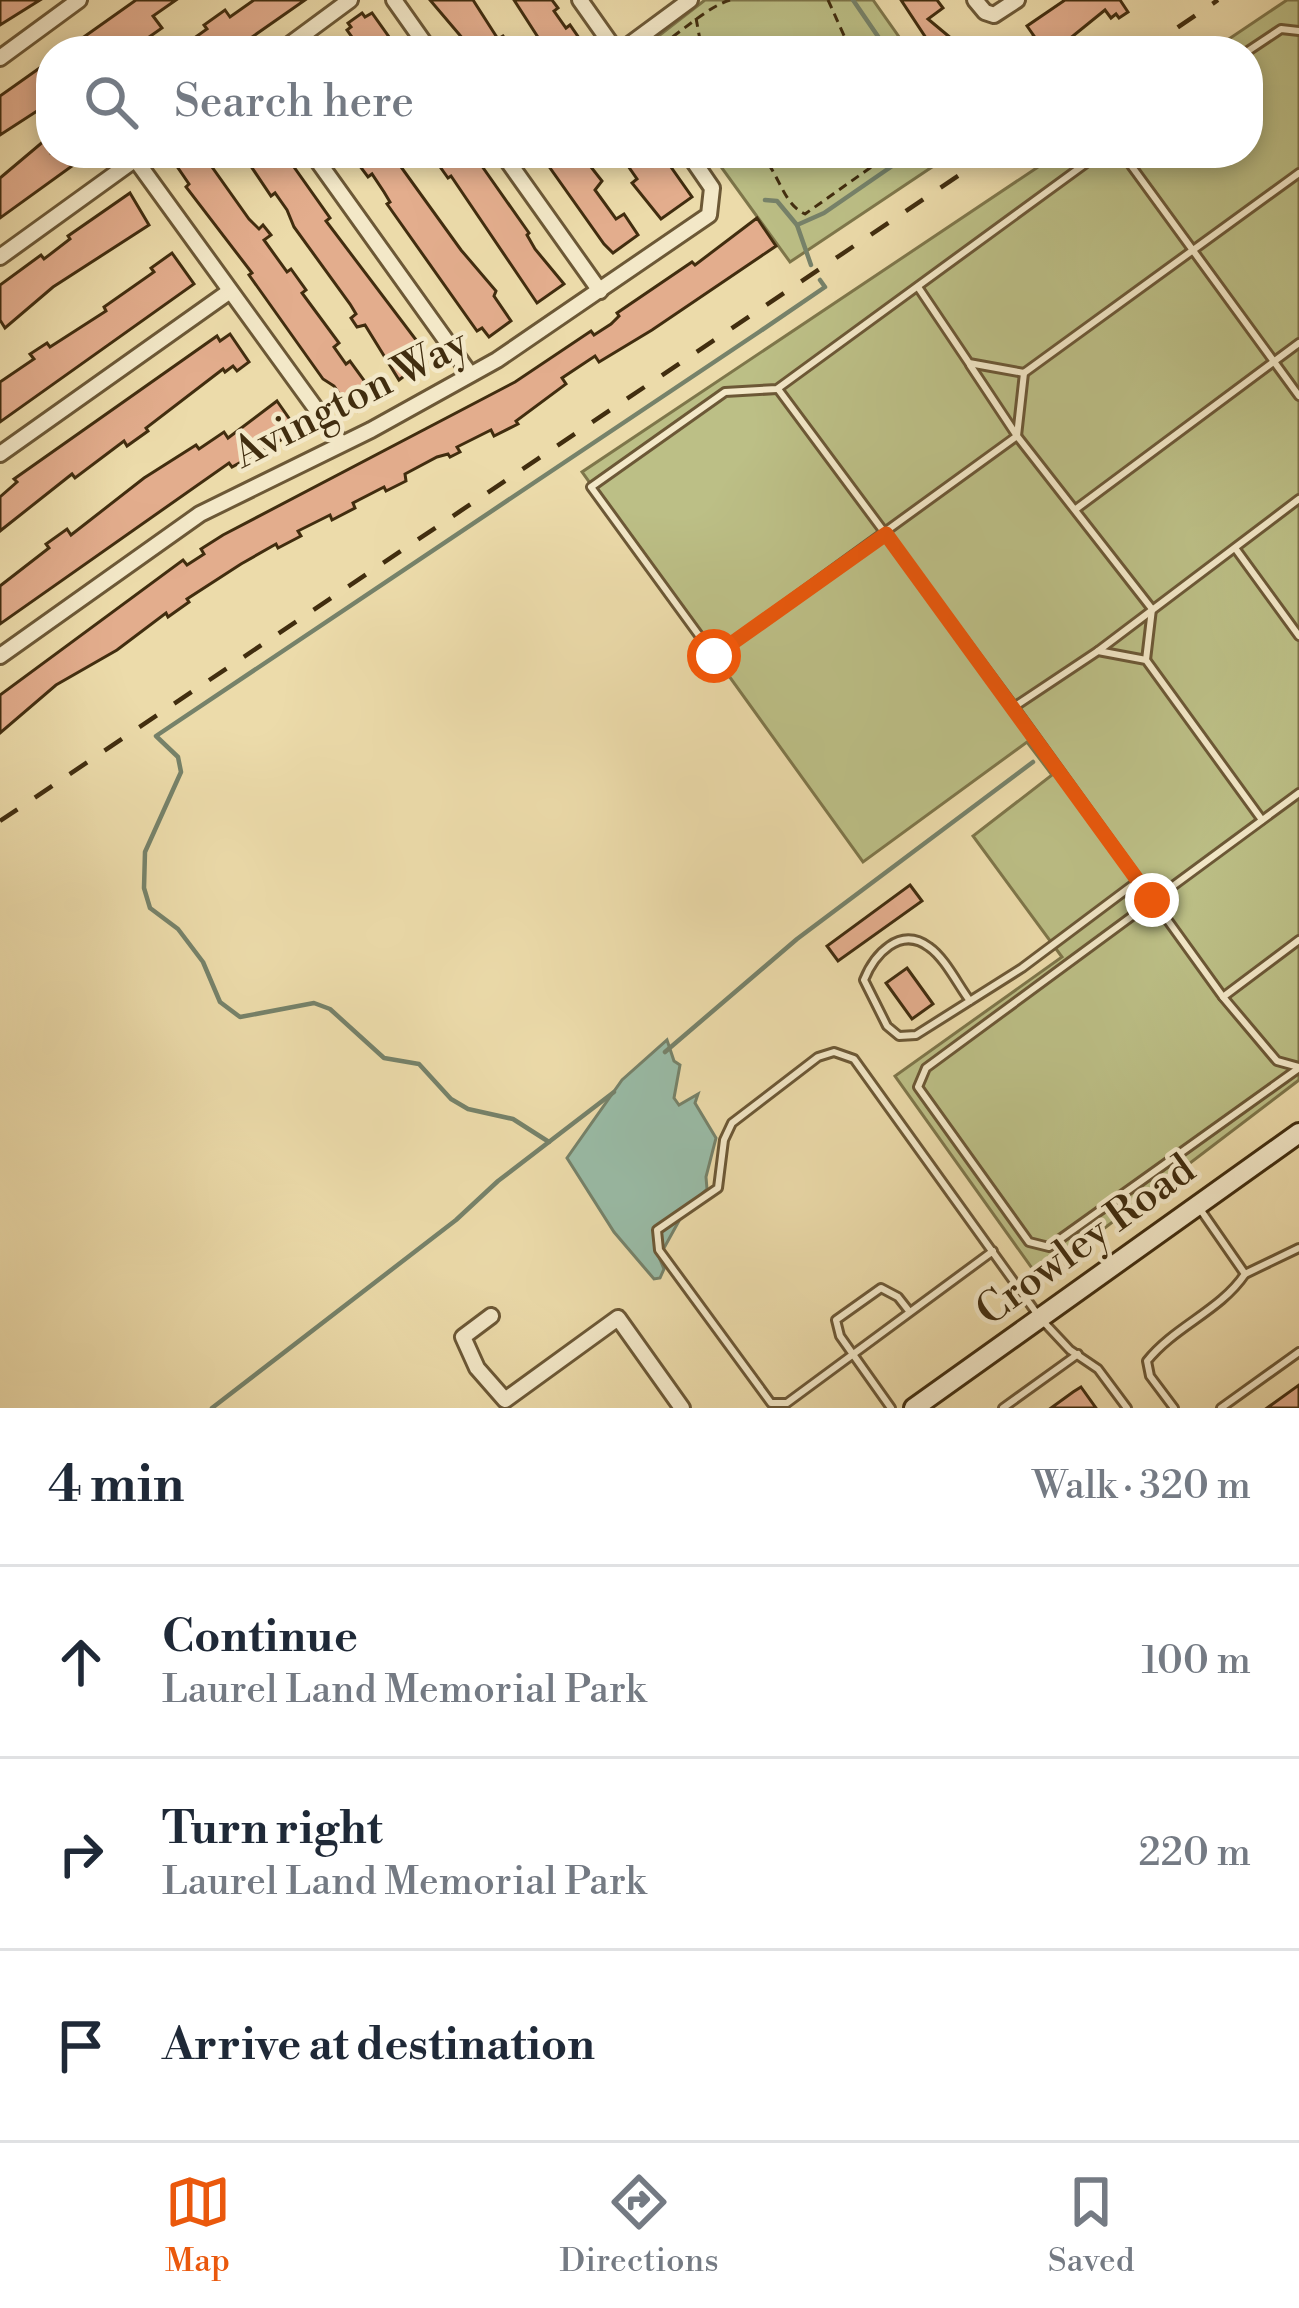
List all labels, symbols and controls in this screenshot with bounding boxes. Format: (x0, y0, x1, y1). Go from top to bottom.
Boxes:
search box (36, 36, 1263, 168)
icon: search (78, 69, 144, 135)
text: Search here (174, 74, 414, 131)
street label: Avington Way (224, 317, 478, 482)
route start (687, 629, 741, 683)
route end (1125, 873, 1179, 927)
street label: Crowley Road (966, 1144, 1207, 1339)
text: 4 min (48, 1454, 184, 1518)
text: Walk · 320 m (1032, 1462, 1251, 1511)
text: Continue (162, 1609, 358, 1666)
icon: ahead (48, 1629, 114, 1695)
text: 100 m (1142, 1637, 1251, 1686)
text: Laurel Land Memorial Park (162, 1666, 646, 1715)
text: Turn right (162, 1801, 383, 1858)
icon: right (48, 1821, 114, 1887)
text: 220 m (1138, 1829, 1251, 1878)
text: Laurel Land Memorial Park (162, 1858, 646, 1907)
icon: arrive (48, 2013, 114, 2079)
text: Arrive at destination (162, 2017, 595, 2074)
tab: Map (165, 2169, 231, 2282)
tab: Directions (560, 2169, 719, 2282)
tab: Saved (1048, 2169, 1134, 2282)

